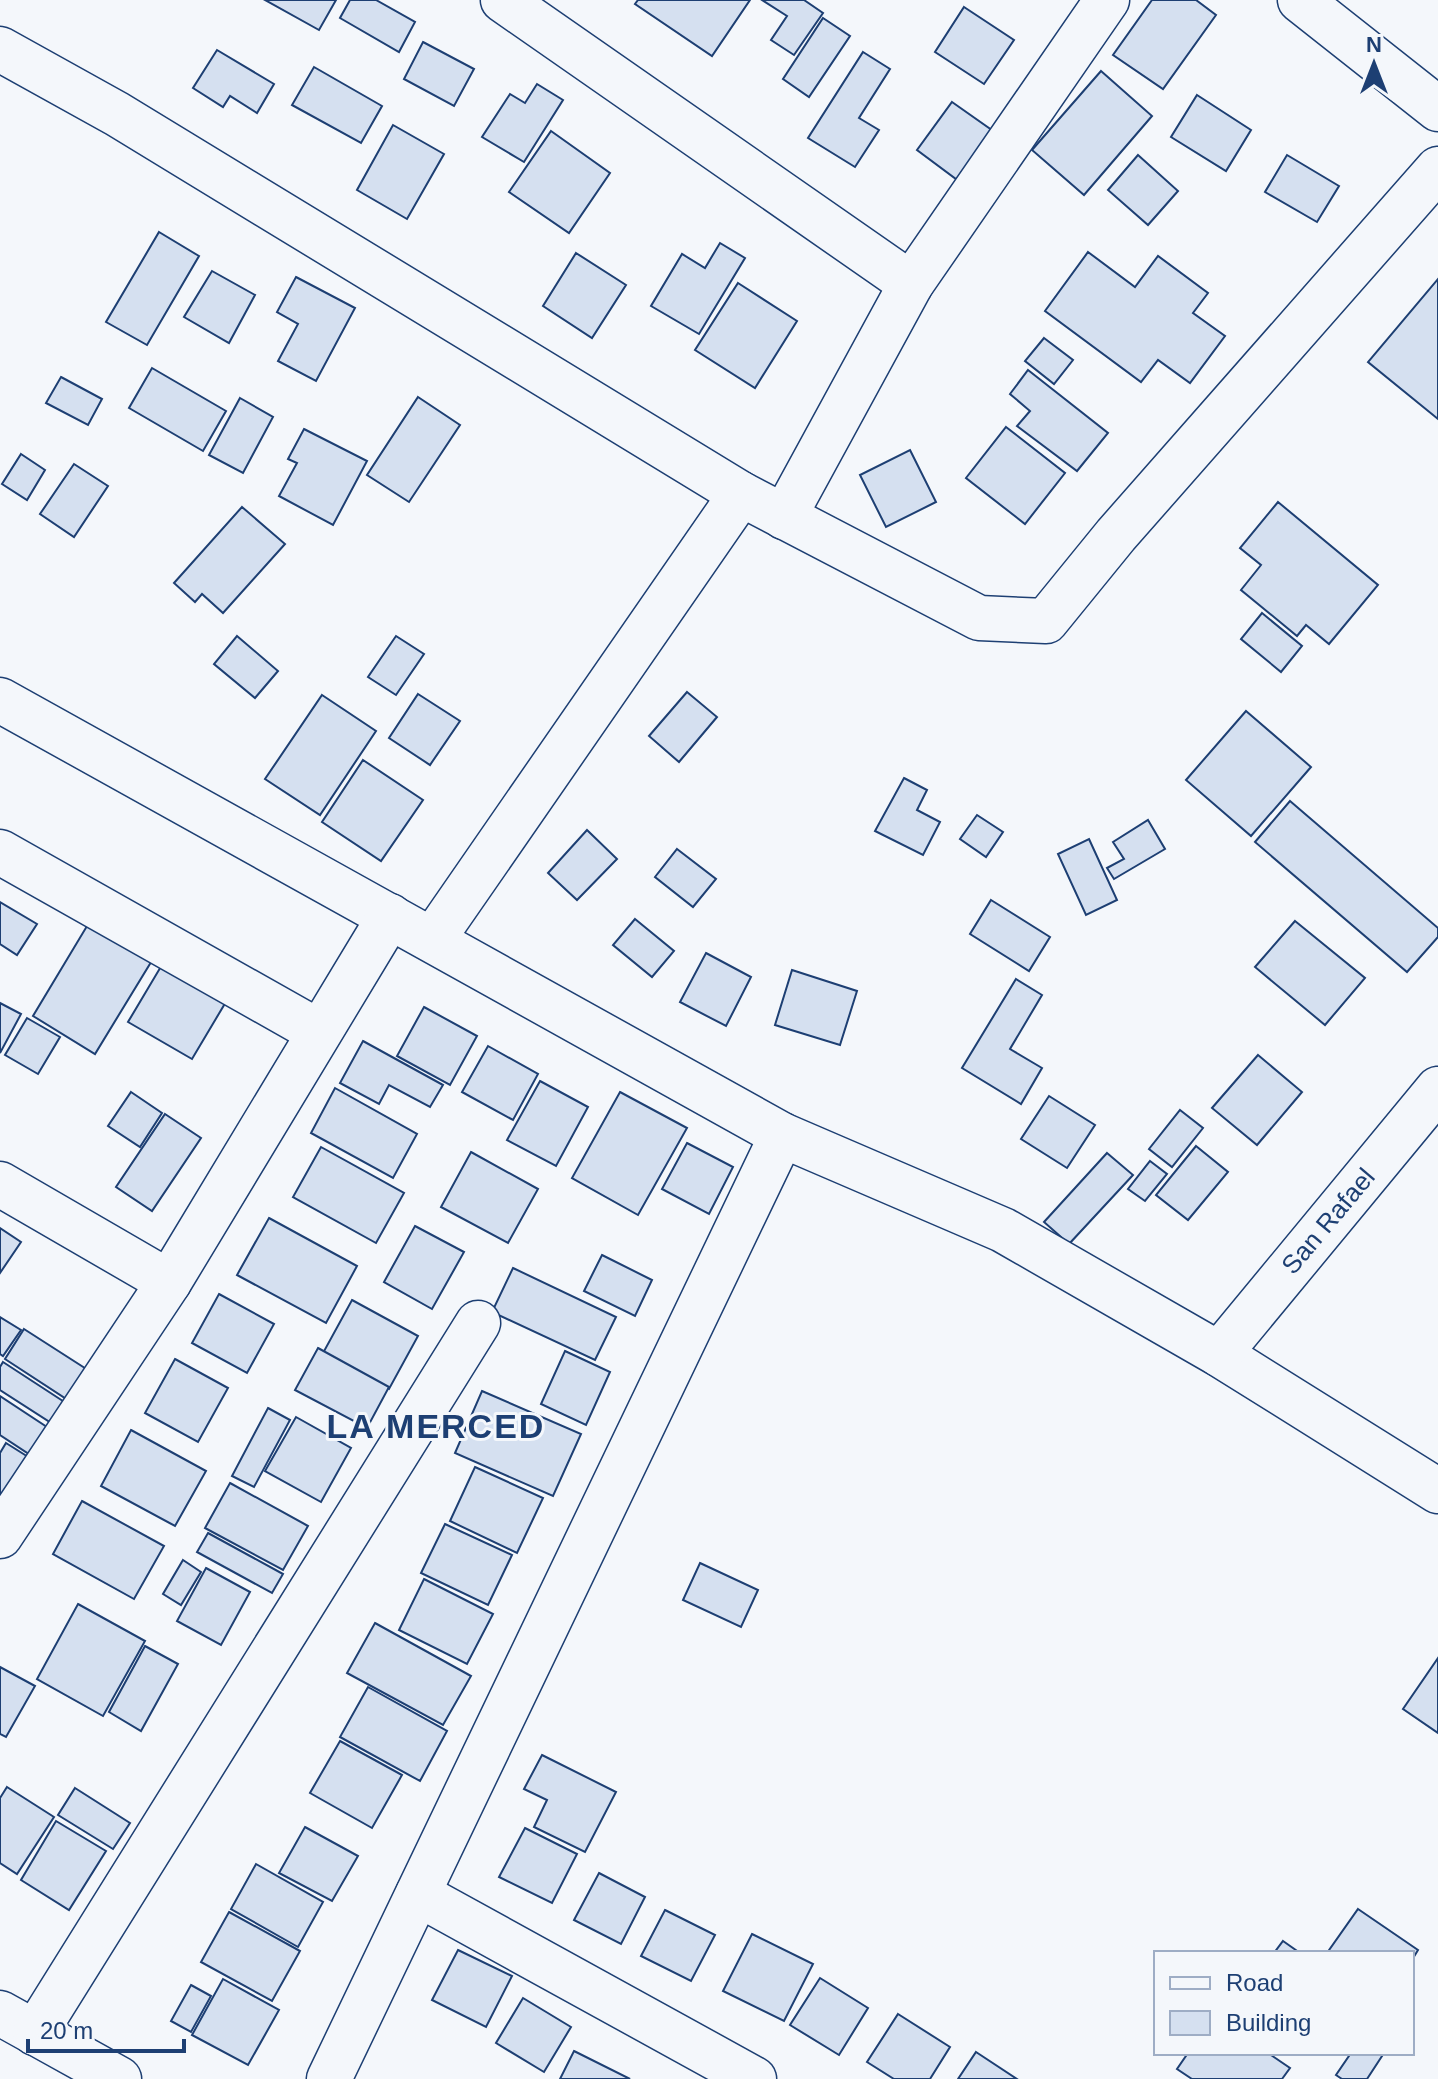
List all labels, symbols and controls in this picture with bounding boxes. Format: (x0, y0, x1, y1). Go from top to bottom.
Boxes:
north arrow (1334, 24, 1414, 104)
text: N (1366, 32, 1382, 57)
street label: San Rafael (1275, 1162, 1381, 1280)
district label: LA MERCED (327, 1407, 545, 1445)
legend (1154, 1951, 1414, 2055)
text: Road (1226, 1969, 1283, 1996)
scale bar (28, 2003, 184, 2053)
text: Building (1226, 2009, 1311, 2036)
text: 20 m (40, 2017, 93, 2044)

